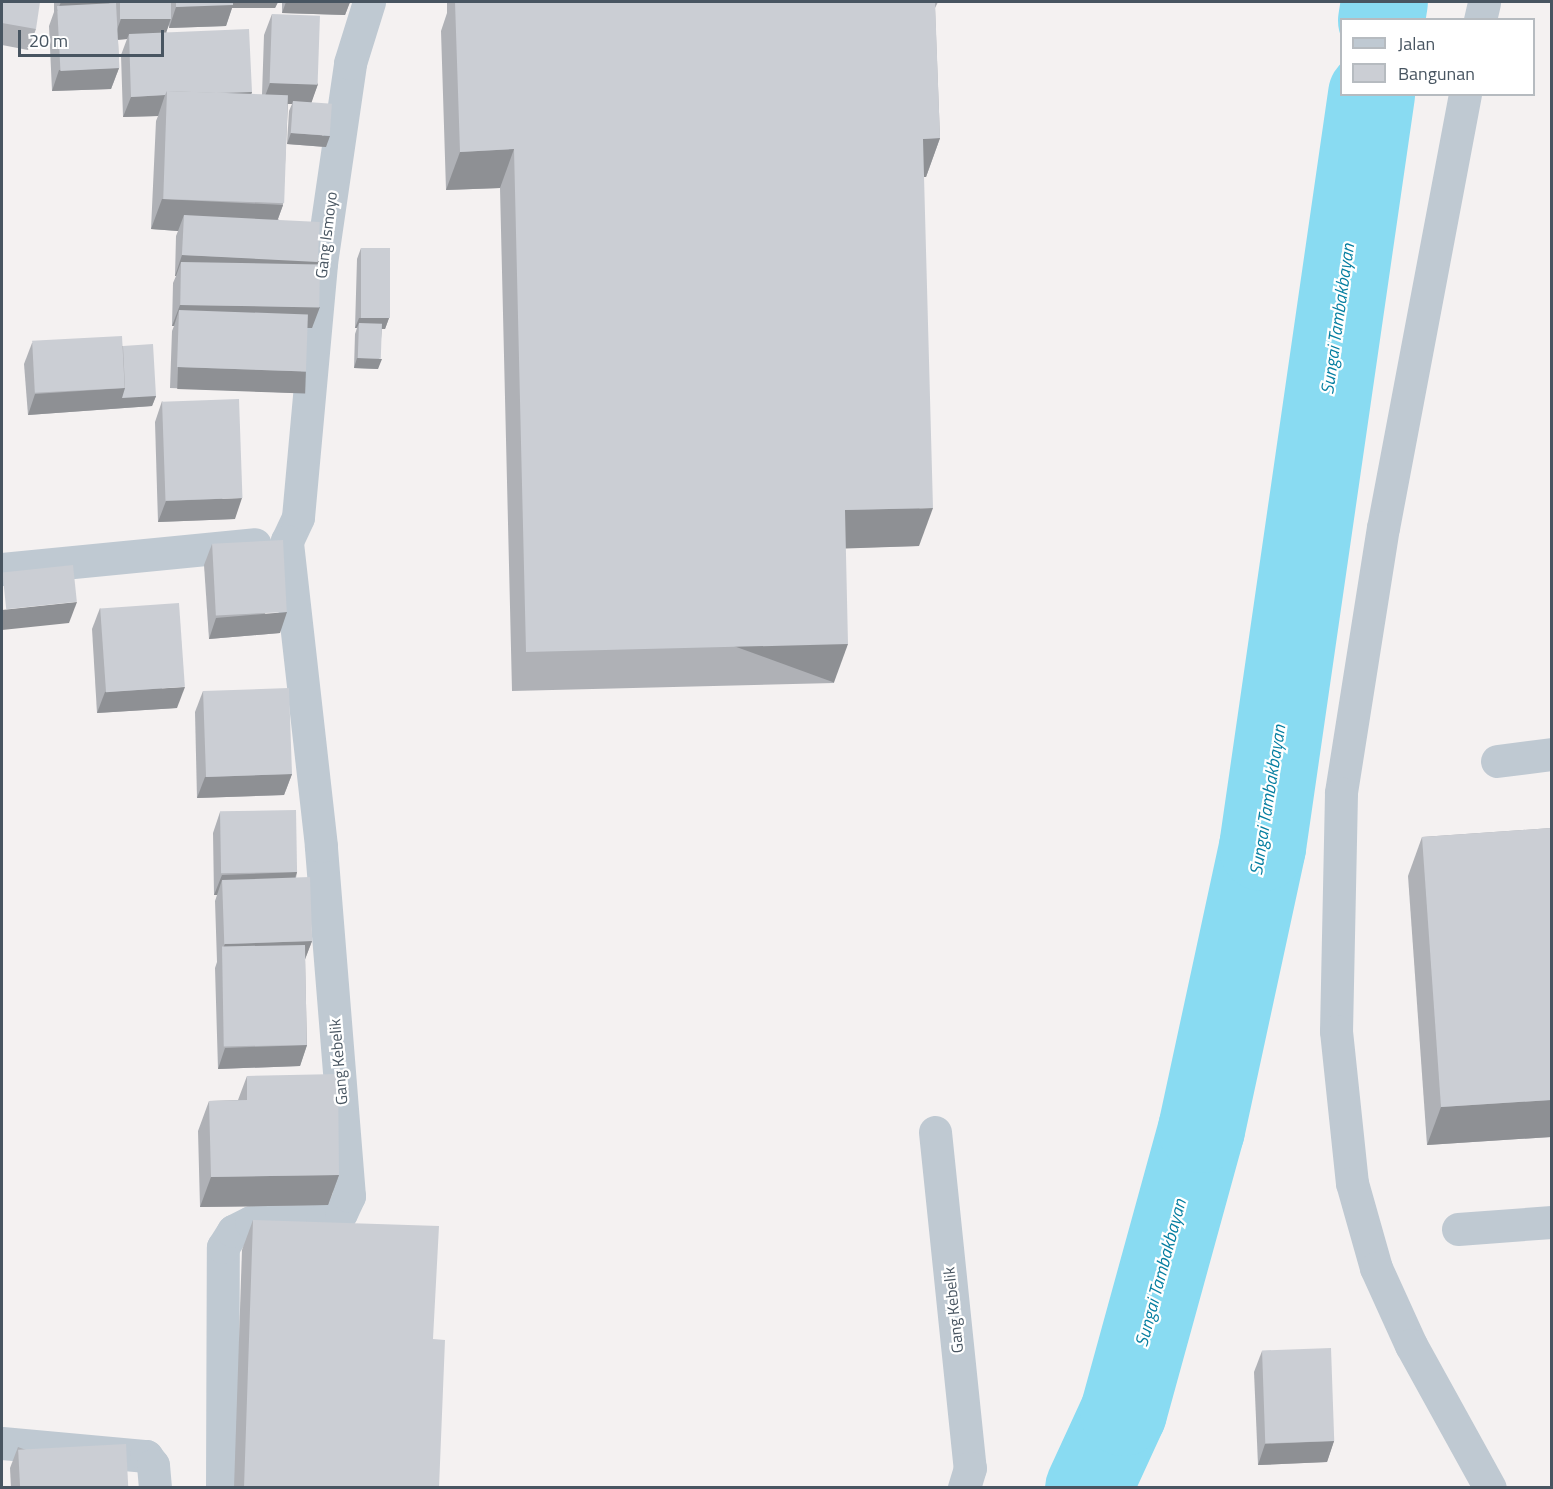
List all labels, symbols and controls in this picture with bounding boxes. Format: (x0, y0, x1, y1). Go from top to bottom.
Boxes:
scale bar (21, 18, 166, 56)
legend (1340, 18, 1535, 96)
text: 20 m (29, 27, 68, 54)
text: Jalan (1398, 30, 1435, 57)
text: Bangunan (1398, 60, 1475, 87)
street label: Gang Ismoyo (311, 191, 341, 279)
water label: Sungai Tambakbayan (1317, 242, 1359, 396)
water label: Sungai Tambakbayan (1245, 723, 1291, 877)
street label: Gang Kebelik (325, 1018, 351, 1106)
water label: Sungai Tambakbayan (1131, 1197, 1191, 1349)
street label: Gang Kebelik (939, 1266, 967, 1354)

